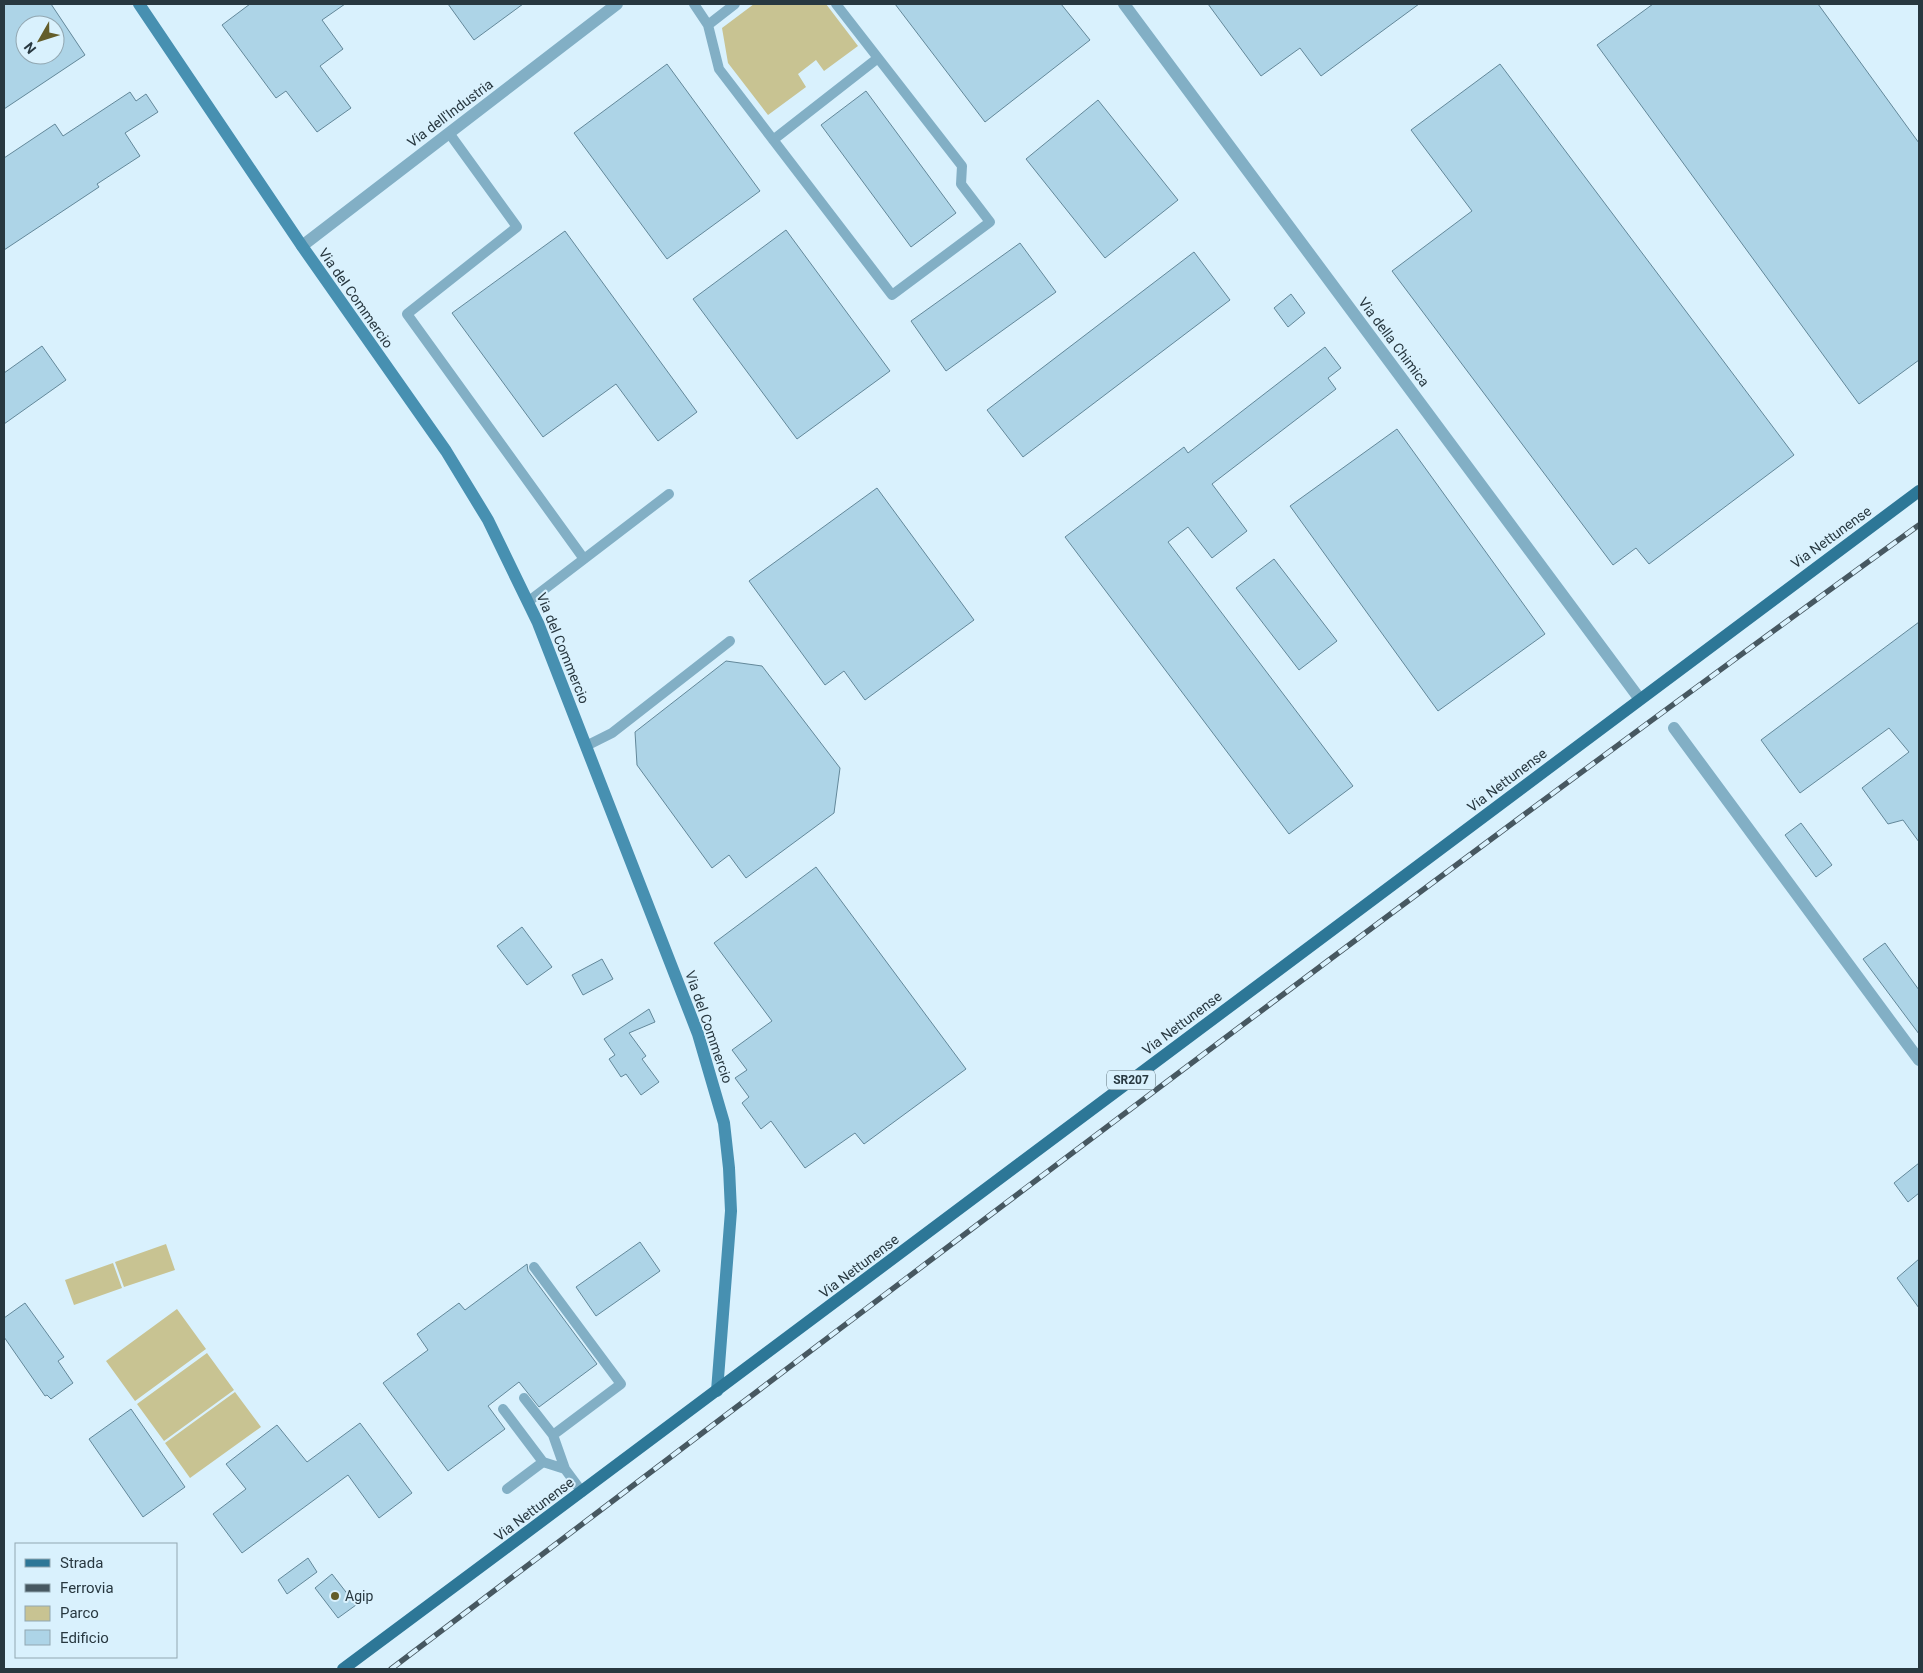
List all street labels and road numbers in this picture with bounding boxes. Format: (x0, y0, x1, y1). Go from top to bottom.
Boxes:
street label: Via dell'Industria (404, 76, 496, 150)
street label: Via del Commercio (316, 245, 396, 351)
street label: Via della Chimica (1355, 294, 1433, 390)
street label: Via Nettunense (1788, 503, 1874, 571)
street label: Via del Commercio (533, 590, 593, 706)
street label: Via Nettunense (1464, 745, 1550, 815)
street label: Via del Commercio (682, 969, 736, 1085)
street label: Via Nettunense (1139, 988, 1225, 1058)
road number: SR207 (1107, 1070, 1155, 1090)
street label: Via Nettunense (816, 1231, 902, 1301)
street label: Via Nettunense (491, 1474, 577, 1544)

